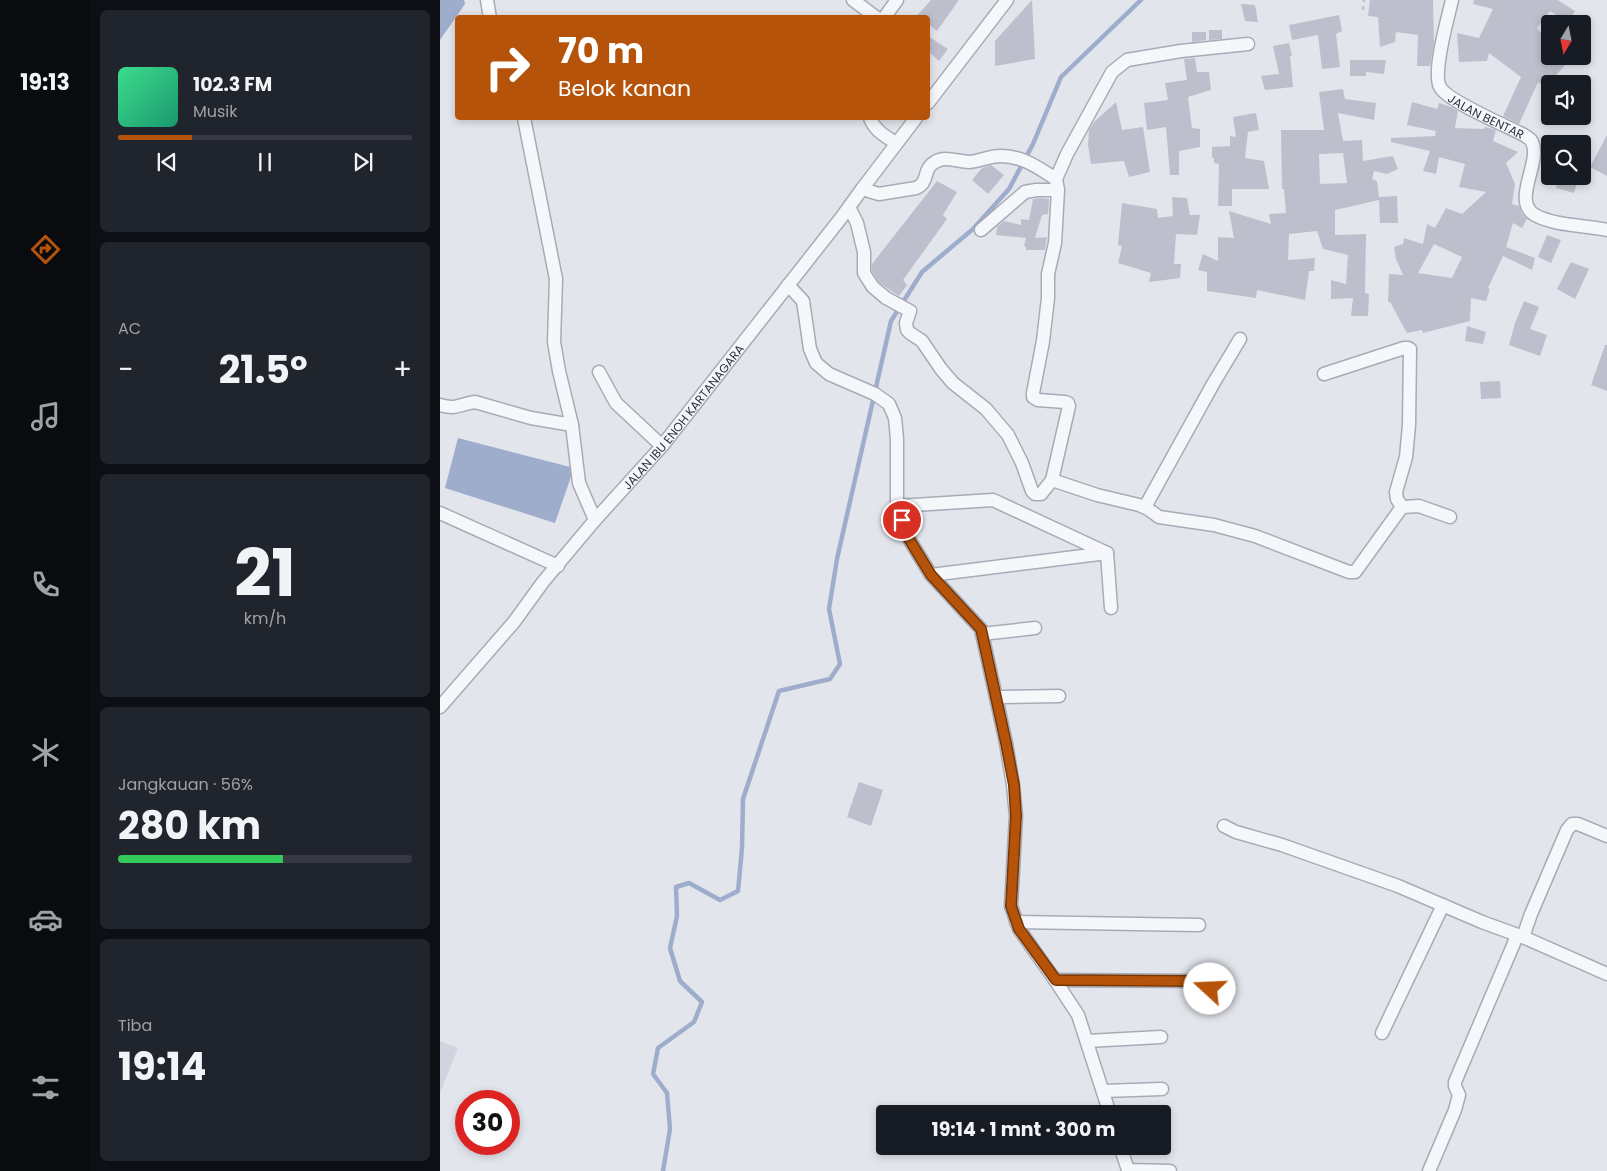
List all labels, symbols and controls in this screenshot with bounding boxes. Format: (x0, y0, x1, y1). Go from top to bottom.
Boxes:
north arrow (1541, 15, 1591, 65)
map controls (1541, 15, 1591, 185)
text: 70 m (558, 26, 644, 75)
icon: right (475, 35, 540, 100)
text: 19:13 (20, 67, 70, 98)
text: 102.3 FM (193, 71, 272, 98)
text: Belok kanan (558, 73, 691, 104)
button: sound (1541, 75, 1591, 125)
street label: JALAN BENTAR (1445, 89, 1527, 142)
text: Musik (193, 100, 238, 123)
button: search (1541, 135, 1591, 185)
icon: previous (153, 148, 181, 176)
icon: pause (251, 148, 279, 176)
icon: next (349, 148, 377, 176)
icon: directions (28, 232, 63, 267)
text: AC (118, 317, 141, 340)
street label: JALAN IBU ENOH KARTANAGARA (618, 340, 748, 493)
text: 21.5° (219, 343, 308, 396)
text: − (118, 350, 133, 389)
text: + (393, 350, 412, 389)
icon: music (28, 399, 63, 434)
pin (881, 499, 923, 541)
icon: arrive (888, 506, 916, 534)
text: 21 (234, 528, 296, 619)
icon: phone (28, 567, 63, 602)
text: km/h (244, 607, 286, 630)
icon: climate (28, 735, 63, 770)
text: Jangkauan · 56% (118, 773, 253, 796)
text: 280 km (118, 799, 261, 852)
icon: car (28, 902, 63, 937)
position arrow (1183, 962, 1235, 1014)
text: Tiba (118, 1014, 152, 1037)
text: 19:14 (118, 1040, 206, 1093)
icon: filters (28, 1070, 63, 1105)
speed limit sign: 30 (455, 1090, 520, 1155)
text: 19:14 · 1 mnt · 300 m (932, 1116, 1115, 1143)

